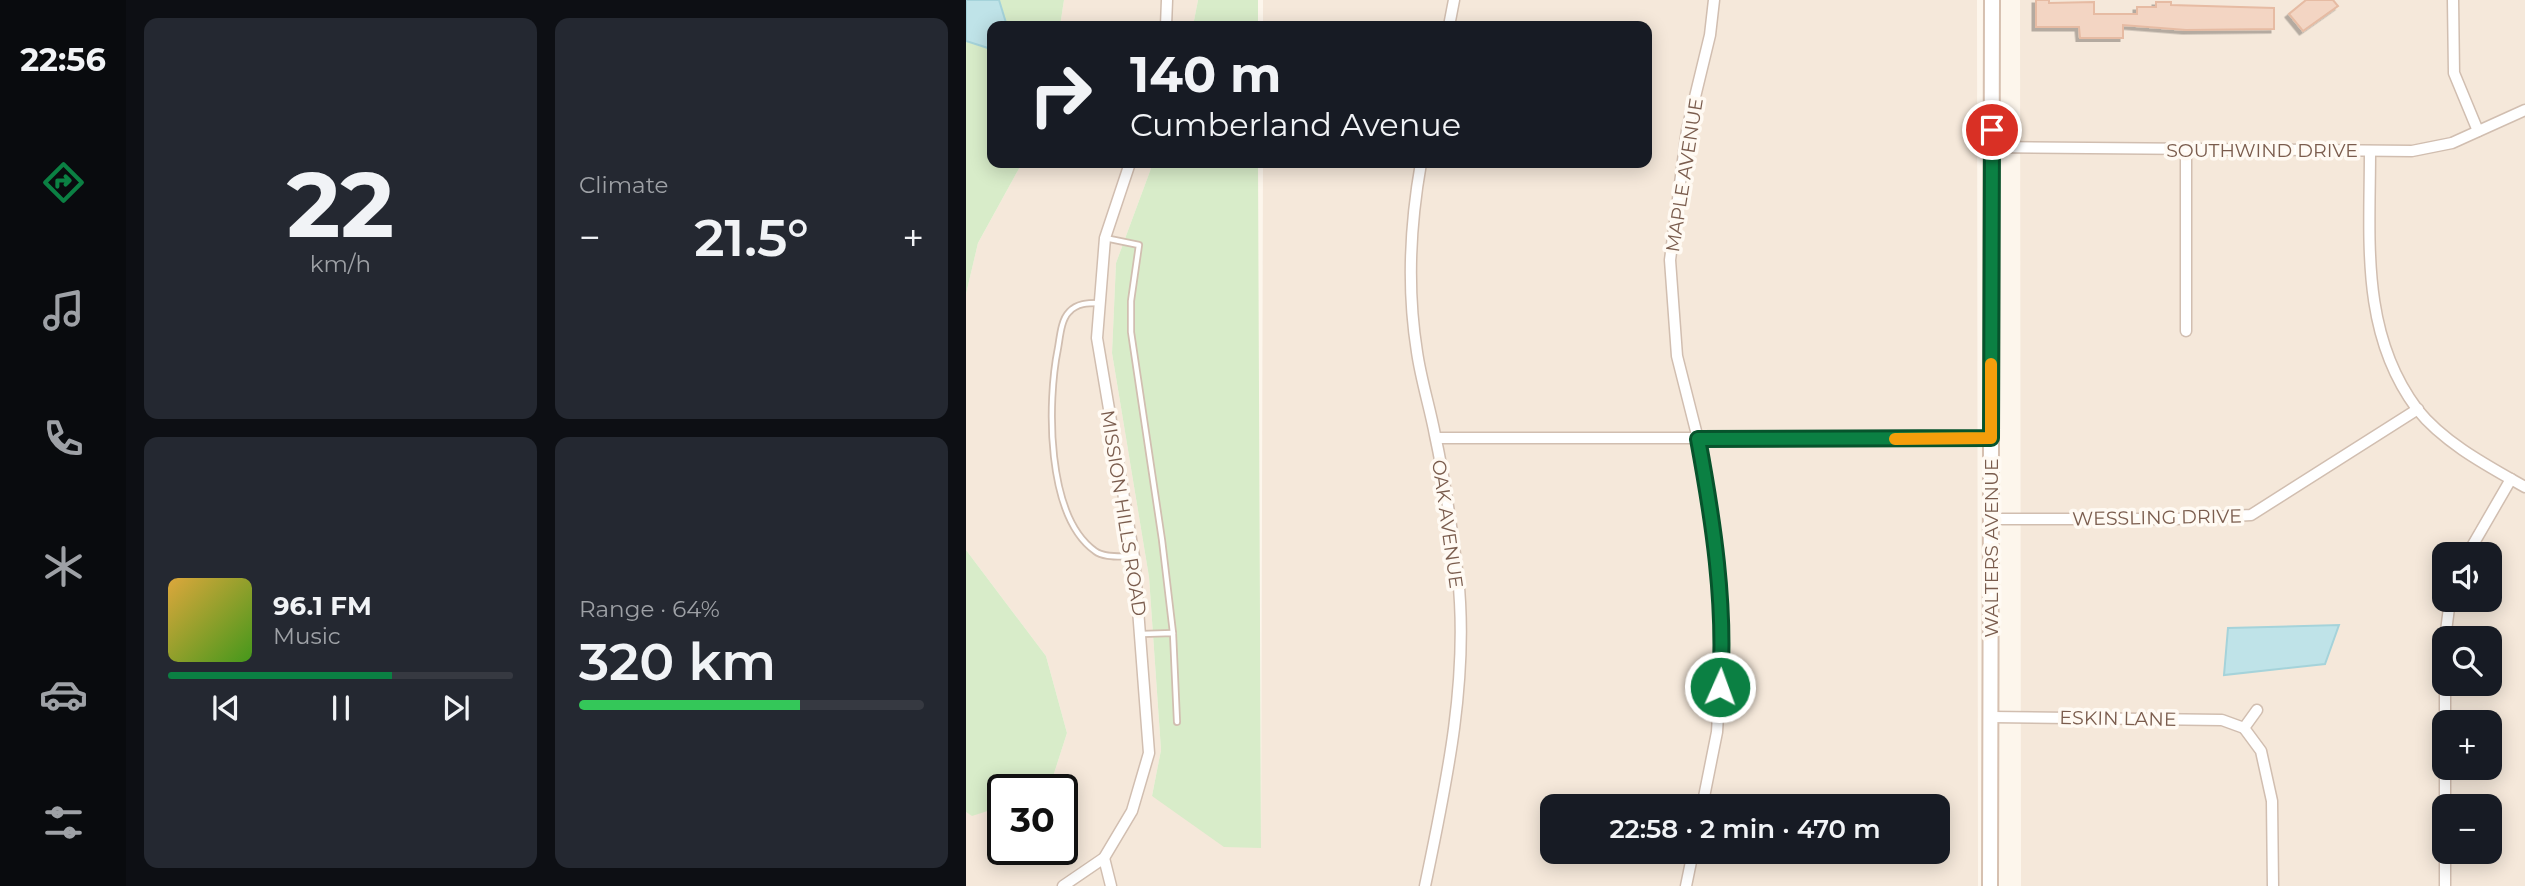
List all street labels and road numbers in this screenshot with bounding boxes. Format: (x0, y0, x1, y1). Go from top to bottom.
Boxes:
street label: MAPLE AVENUE (1661, 96, 1708, 254)
street label: SOUTHWIND DRIVE (2166, 139, 2358, 162)
street label: MISSION HILLS ROAD (1096, 408, 1151, 618)
street label: OAK AVENUE (1427, 458, 1468, 590)
street label: WALTERS AVENUE (1980, 458, 2003, 638)
street label: WESSLING DRIVE (2072, 505, 2242, 530)
street label: ESKIN LANE (2059, 706, 2177, 731)

